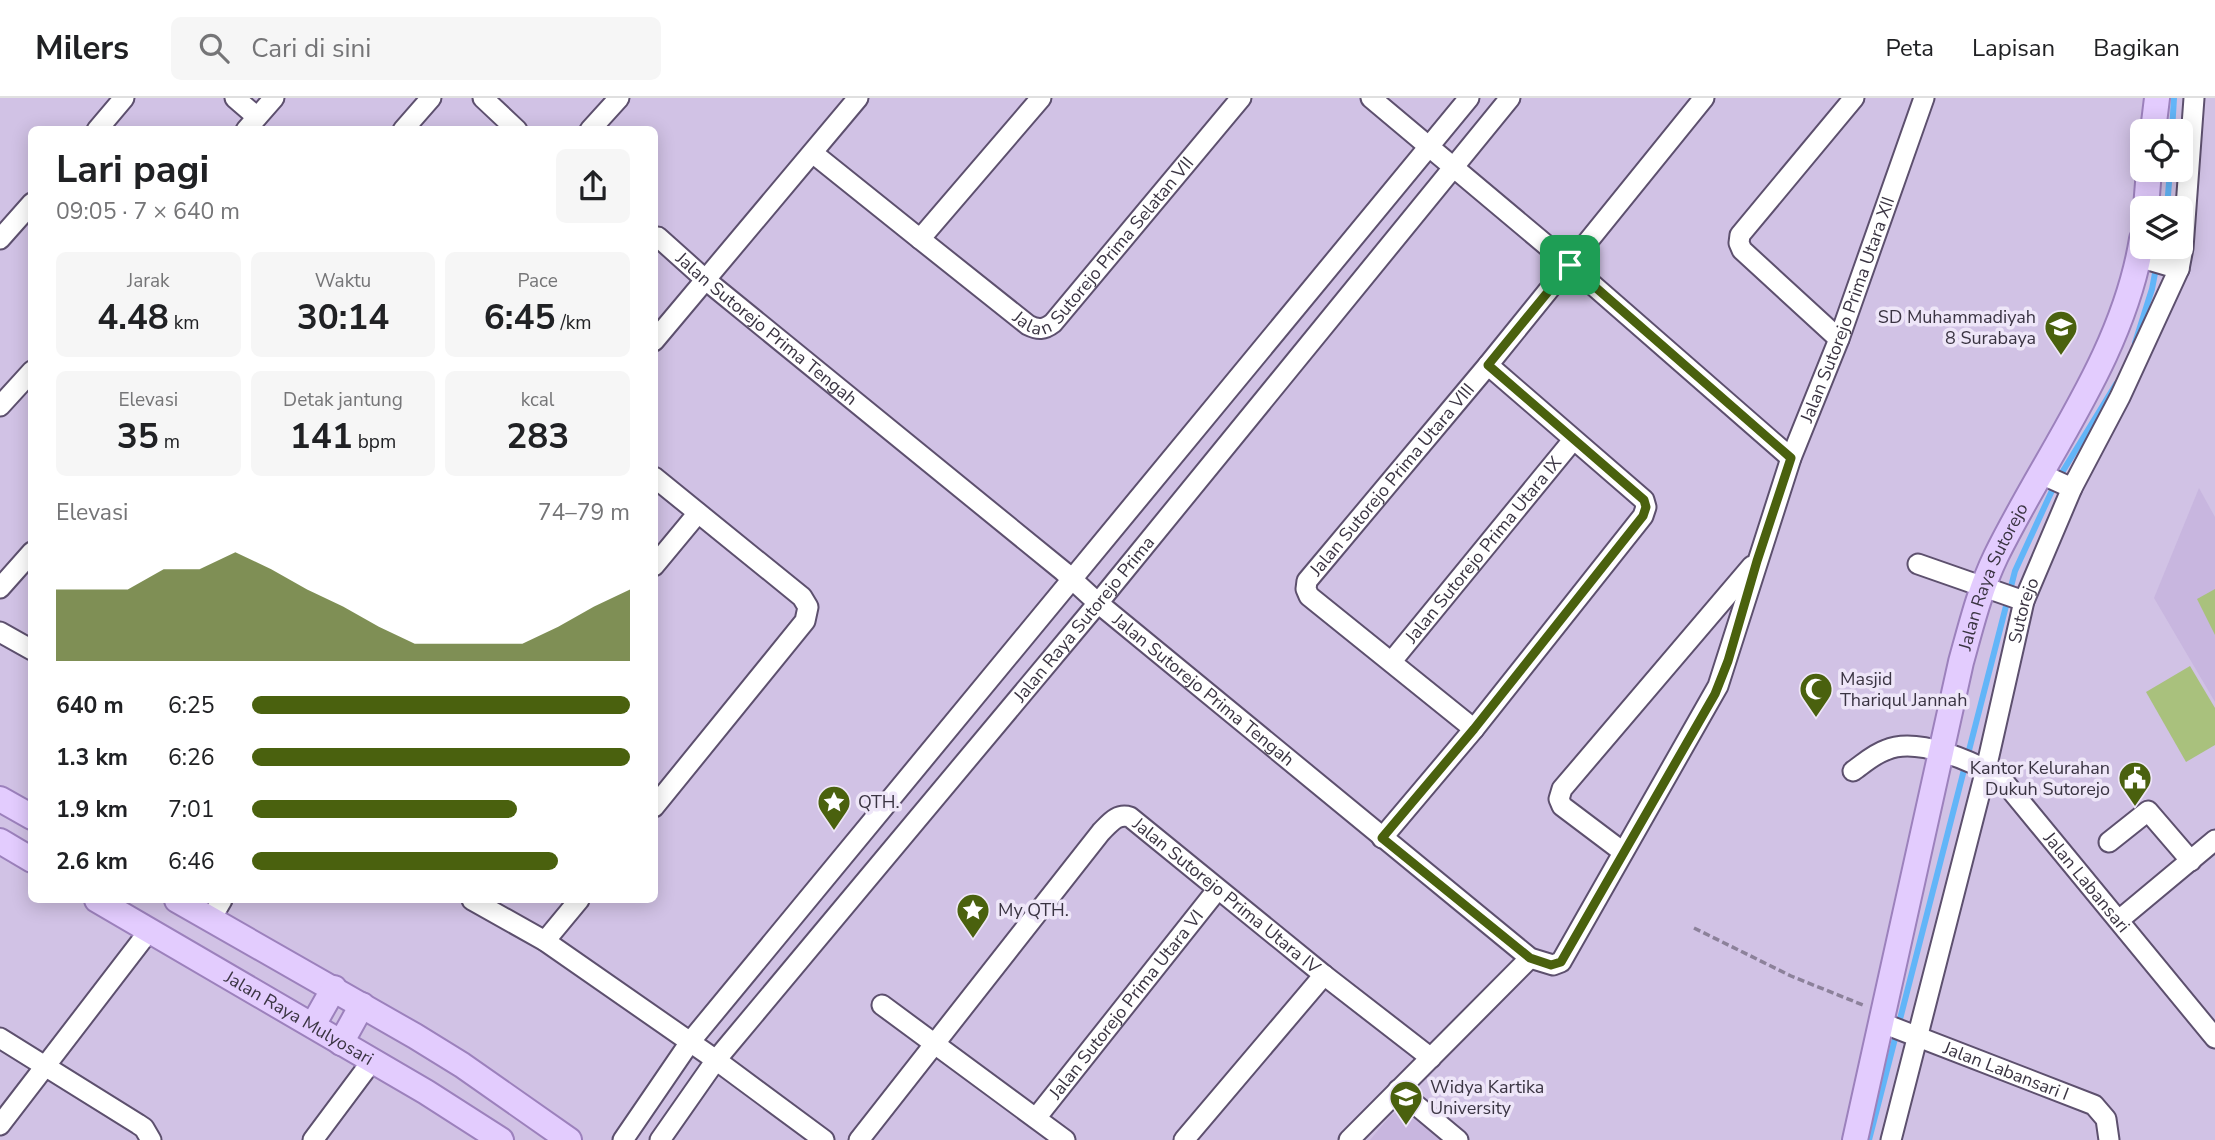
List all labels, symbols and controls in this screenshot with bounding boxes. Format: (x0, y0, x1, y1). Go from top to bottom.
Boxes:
search box (171, 17, 661, 80)
text: Milers (35, 26, 129, 71)
icon: search (195, 29, 233, 67)
text: Cari di sini (251, 31, 371, 66)
text: Peta (1885, 32, 1934, 64)
text: Lapisan (1972, 32, 2055, 64)
text: Bagikan (2093, 32, 2180, 64)
map controls (2130, 119, 2193, 259)
button: locate (2130, 119, 2193, 182)
text: Lari pagi (56, 144, 209, 195)
button: share (556, 149, 630, 223)
street label: Jalan Sutorejo Prima Selatan VII (1007, 152, 1199, 341)
street label: Jalan Sutorejo Prima Utara XII (1794, 193, 1900, 427)
text: 09:05 · 7 × 640 m (56, 196, 240, 227)
button: layers (2130, 196, 2193, 259)
pin (1540, 235, 1600, 295)
street label: Jalan Sutorejo Prima Tengah (670, 246, 862, 411)
icon: arrive (1551, 246, 1589, 284)
text: Jarak (127, 268, 170, 294)
text: Waktu (315, 268, 371, 294)
text: Pace (517, 268, 558, 294)
text: 4.48 (97, 294, 169, 341)
text: 30:14 (297, 294, 389, 341)
text: 6:45 (484, 294, 556, 341)
place label: SD Muhammadiyah 8 Surabaya (1878, 305, 2036, 350)
school or university icon: SD Muhammadiyah 8 Surabaya (2042, 308, 2080, 357)
text: km (169, 310, 200, 336)
text: /km (556, 310, 591, 336)
street label: Jalan Sutorejo Prima Utara VIII (1304, 378, 1480, 582)
text: Elevasi (118, 387, 178, 413)
text: Detak jantung (283, 387, 403, 413)
text: kcal (521, 387, 555, 413)
text: 35 (117, 413, 159, 460)
text: 141 (290, 413, 353, 460)
text: 283 (506, 413, 569, 460)
text: m (159, 429, 180, 455)
text: bpm (353, 429, 396, 455)
street label: Jalan Sutorejo Prima Utara IX (1399, 451, 1567, 649)
text: Elevasi (56, 497, 128, 528)
text: 74–79 m (538, 497, 630, 528)
street label: Jalan Raya Sutorejo (1956, 500, 2034, 654)
street label: Jalan Raya Sutorejo Prima (1007, 531, 1160, 708)
street label: Sutorejo (2005, 575, 2045, 645)
street label: Jalan Sutorejo Prima Tengah (1107, 607, 1299, 771)
place label: Masjid Thariqul Jannah (1840, 667, 1967, 712)
mosque icon: Masjid Thariqul Jannah (1797, 670, 1835, 719)
text: 640 m (56, 690, 124, 721)
text: 6:25 (168, 690, 215, 721)
text: 1.3 km (56, 742, 128, 773)
text: 6:26 (168, 742, 215, 773)
place label: Kantor Kelurahan Dukuh Sutorejo (1970, 756, 2110, 801)
public building icon: Kantor Kelurahan Dukuh Sutorejo (2116, 759, 2154, 808)
place icon: QTH. (815, 783, 853, 832)
place label: QTH. (858, 790, 900, 814)
text: 1.9 km (56, 794, 128, 825)
text: 7:01 (168, 794, 215, 825)
street label: Jalan Sutorejo Prima Utara IV (1127, 811, 1326, 980)
street label: Jalan Labansari (2038, 826, 2135, 938)
text: 2.6 km (56, 846, 128, 877)
text: 6:46 (168, 846, 215, 877)
place icon: My QTH. (954, 891, 992, 940)
place label: My QTH. (998, 898, 1069, 922)
street label: Jalan Sutorejo Prima Utara VI (1043, 905, 1209, 1105)
street label: Jalan Raya Mulyosari (219, 965, 378, 1071)
street label: Jalan Labansari I (1939, 1035, 2072, 1106)
place label: Widya Kartika University (1430, 1075, 1544, 1120)
school or university icon: Widya Kartika University (1387, 1078, 1425, 1127)

